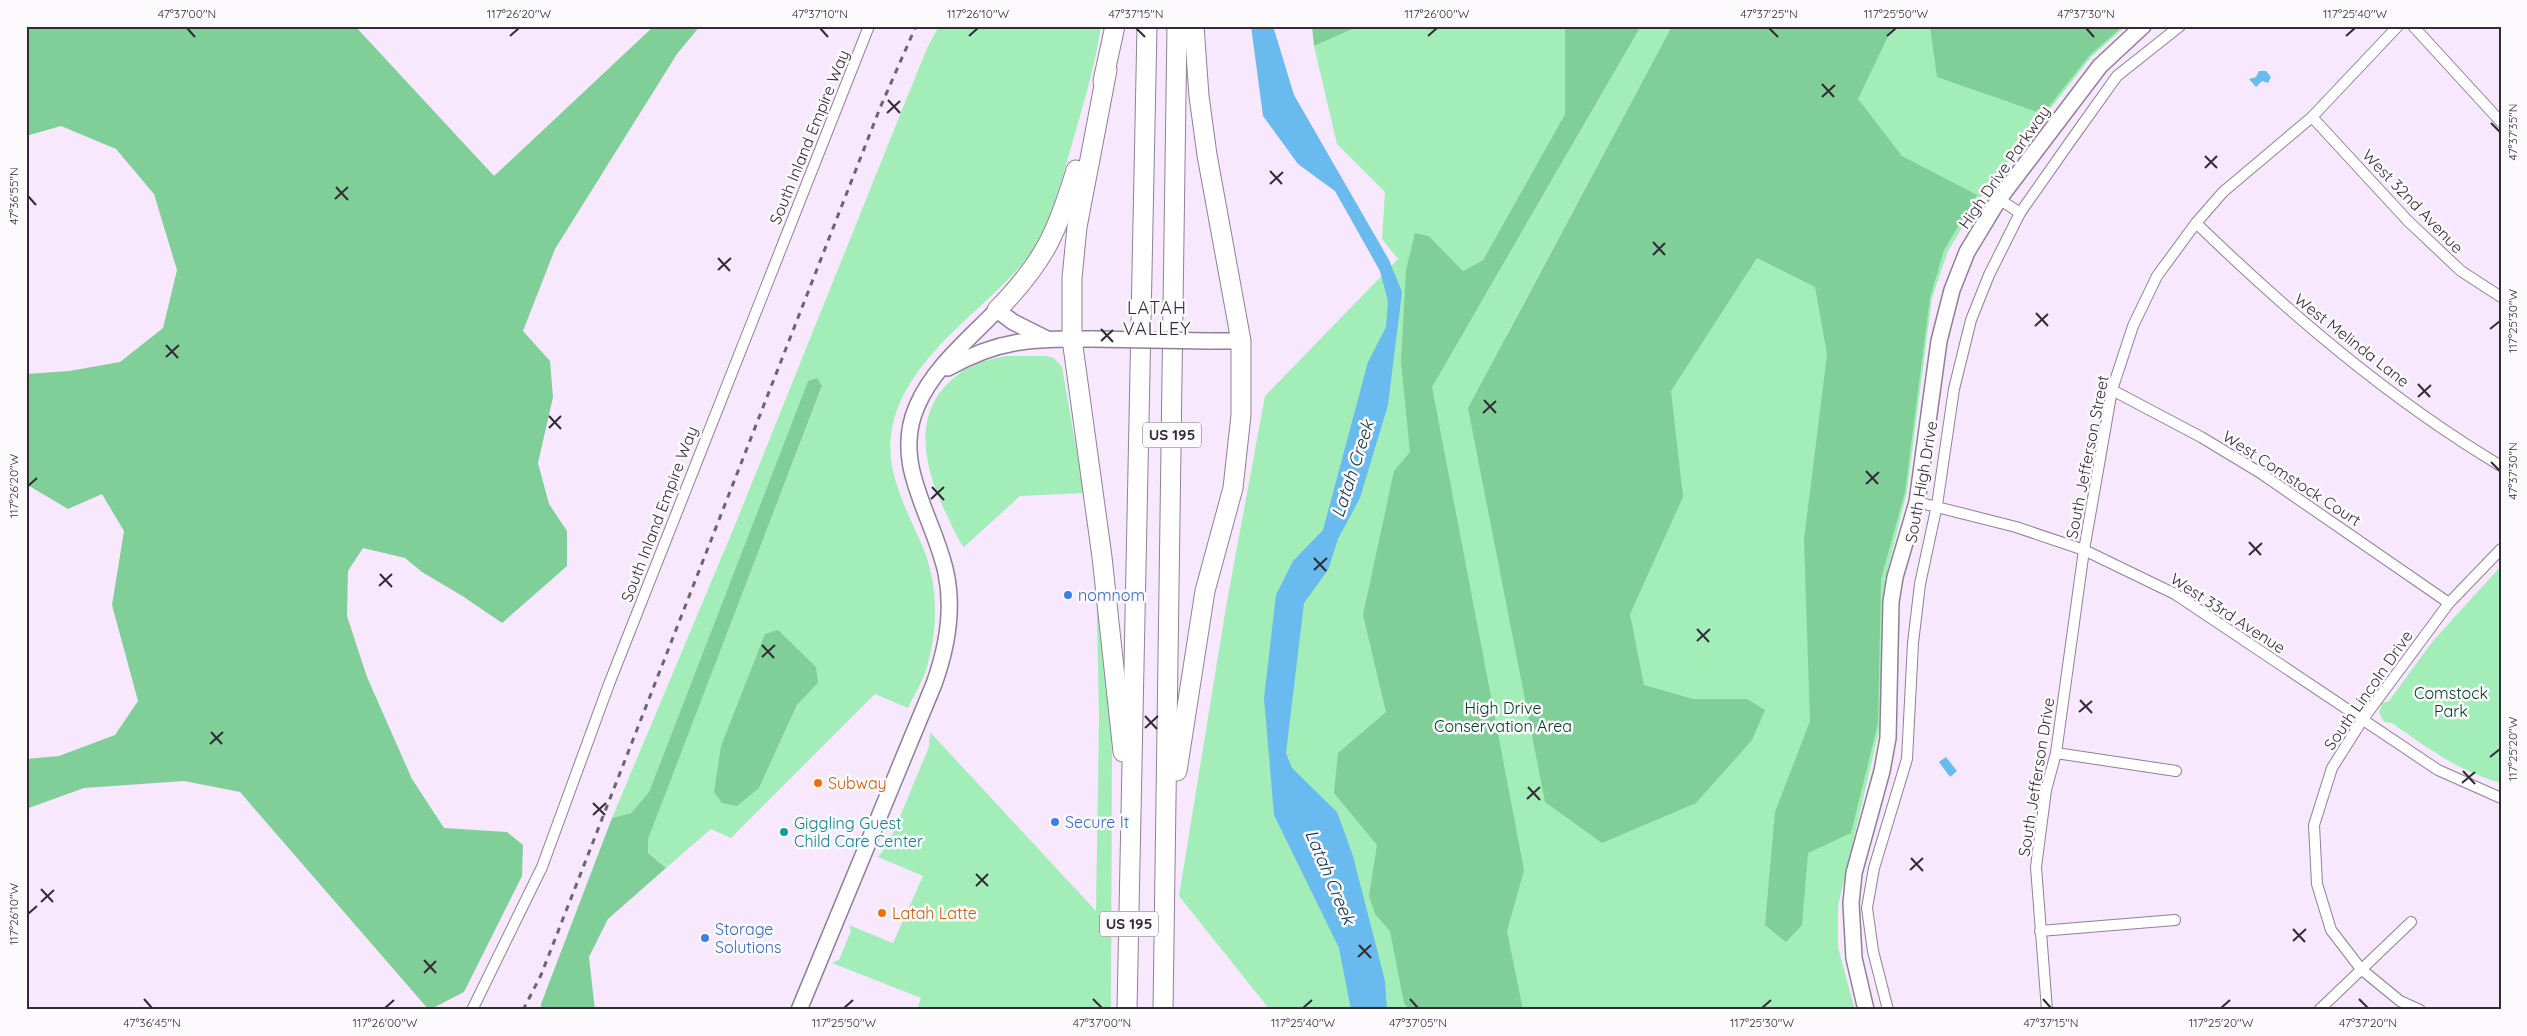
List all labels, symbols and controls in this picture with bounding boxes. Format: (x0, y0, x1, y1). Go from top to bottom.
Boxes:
text: 47°37'00"N (158, 6, 216, 21)
text: 117°26'20"W (487, 6, 552, 21)
text: 47°37'10"N (792, 6, 848, 21)
text: 117°26'10"W (947, 6, 1010, 21)
text: 47°37'15"N (1108, 6, 1164, 21)
text: 117°26'00"W (1405, 6, 1470, 21)
text: 47°37'25"N (1740, 6, 1798, 21)
text: 117°25'50"W (1864, 6, 1929, 21)
text: 47°37'30"N (2057, 6, 2115, 21)
text: 117°25'40"W (2323, 6, 2387, 21)
street label: South Inland Empire Way (765, 47, 853, 227)
street label: High Drive Parkway (1954, 101, 2054, 233)
text: 47°37'35"N (2505, 103, 2520, 161)
street label: West 32nd Avenue (2358, 145, 2468, 257)
text: 47°36'55"N (6, 167, 21, 225)
street label: West Melinda Lane (2291, 289, 2413, 391)
text: 117°25'30"W (2505, 289, 2520, 353)
district label: LATAH VALLEY (1123, 296, 1191, 340)
street label: South Jefferson Street (2061, 374, 2113, 540)
water label: Latah Creek (1326, 416, 1379, 520)
street label: South High Drive (1900, 419, 1942, 545)
road number: US 195 (1143, 422, 1201, 448)
street label: South Inland Empire Way (616, 423, 702, 605)
street label: West Comstock Court (2219, 426, 2365, 530)
text: 47°37'30"N (2505, 442, 2520, 500)
text: 117°26'20"W (6, 453, 21, 518)
street label: West 33rd Avenue (2167, 568, 2289, 658)
place label: nomnom (1078, 585, 1145, 605)
marker: nomnom (1062, 589, 1074, 601)
street label: South Lincoln Drive (2319, 626, 2417, 754)
park label: Comstock Park (2414, 683, 2488, 721)
street label: South Jefferson Drive (2014, 696, 2058, 858)
park label: High Drive Conservation Area (1434, 698, 1572, 736)
text: 117°25'20"W (2505, 716, 2520, 781)
place label: Subway (828, 773, 887, 793)
marker: Subway (812, 777, 824, 789)
place label: Secure It (1065, 812, 1129, 832)
place label: Giggling Guest Child Care Center (794, 813, 923, 851)
marker: Secure It (1049, 816, 1061, 828)
marker: Giggling Guest Child Care Center (778, 826, 790, 838)
water label: Latah Creek (1300, 826, 1361, 929)
text: 117°26'10"W (6, 882, 21, 945)
place label: Latah Latte (892, 903, 977, 923)
marker: Latah Latte (876, 907, 888, 919)
road number: US 195 (1100, 912, 1158, 936)
place label: Storage Solutions (715, 919, 782, 957)
marker: Storage Solutions (699, 932, 711, 944)
text: 47°36'45"N (123, 1015, 181, 1030)
text: 117°26'00"W (353, 1015, 418, 1030)
text: 117°25'50"W (812, 1015, 877, 1030)
text: 47°37'00"N (1073, 1015, 1131, 1030)
text: 117°25'40"W (1271, 1015, 1335, 1030)
text: 47°37'05"N (1389, 1015, 1447, 1030)
text: 117°25'30"W (1730, 1015, 1794, 1030)
text: 47°37'15"N (2023, 1015, 2079, 1030)
text: 117°25'20"W (2189, 1015, 2254, 1030)
text: 47°37'20"N (2339, 1015, 2397, 1030)

